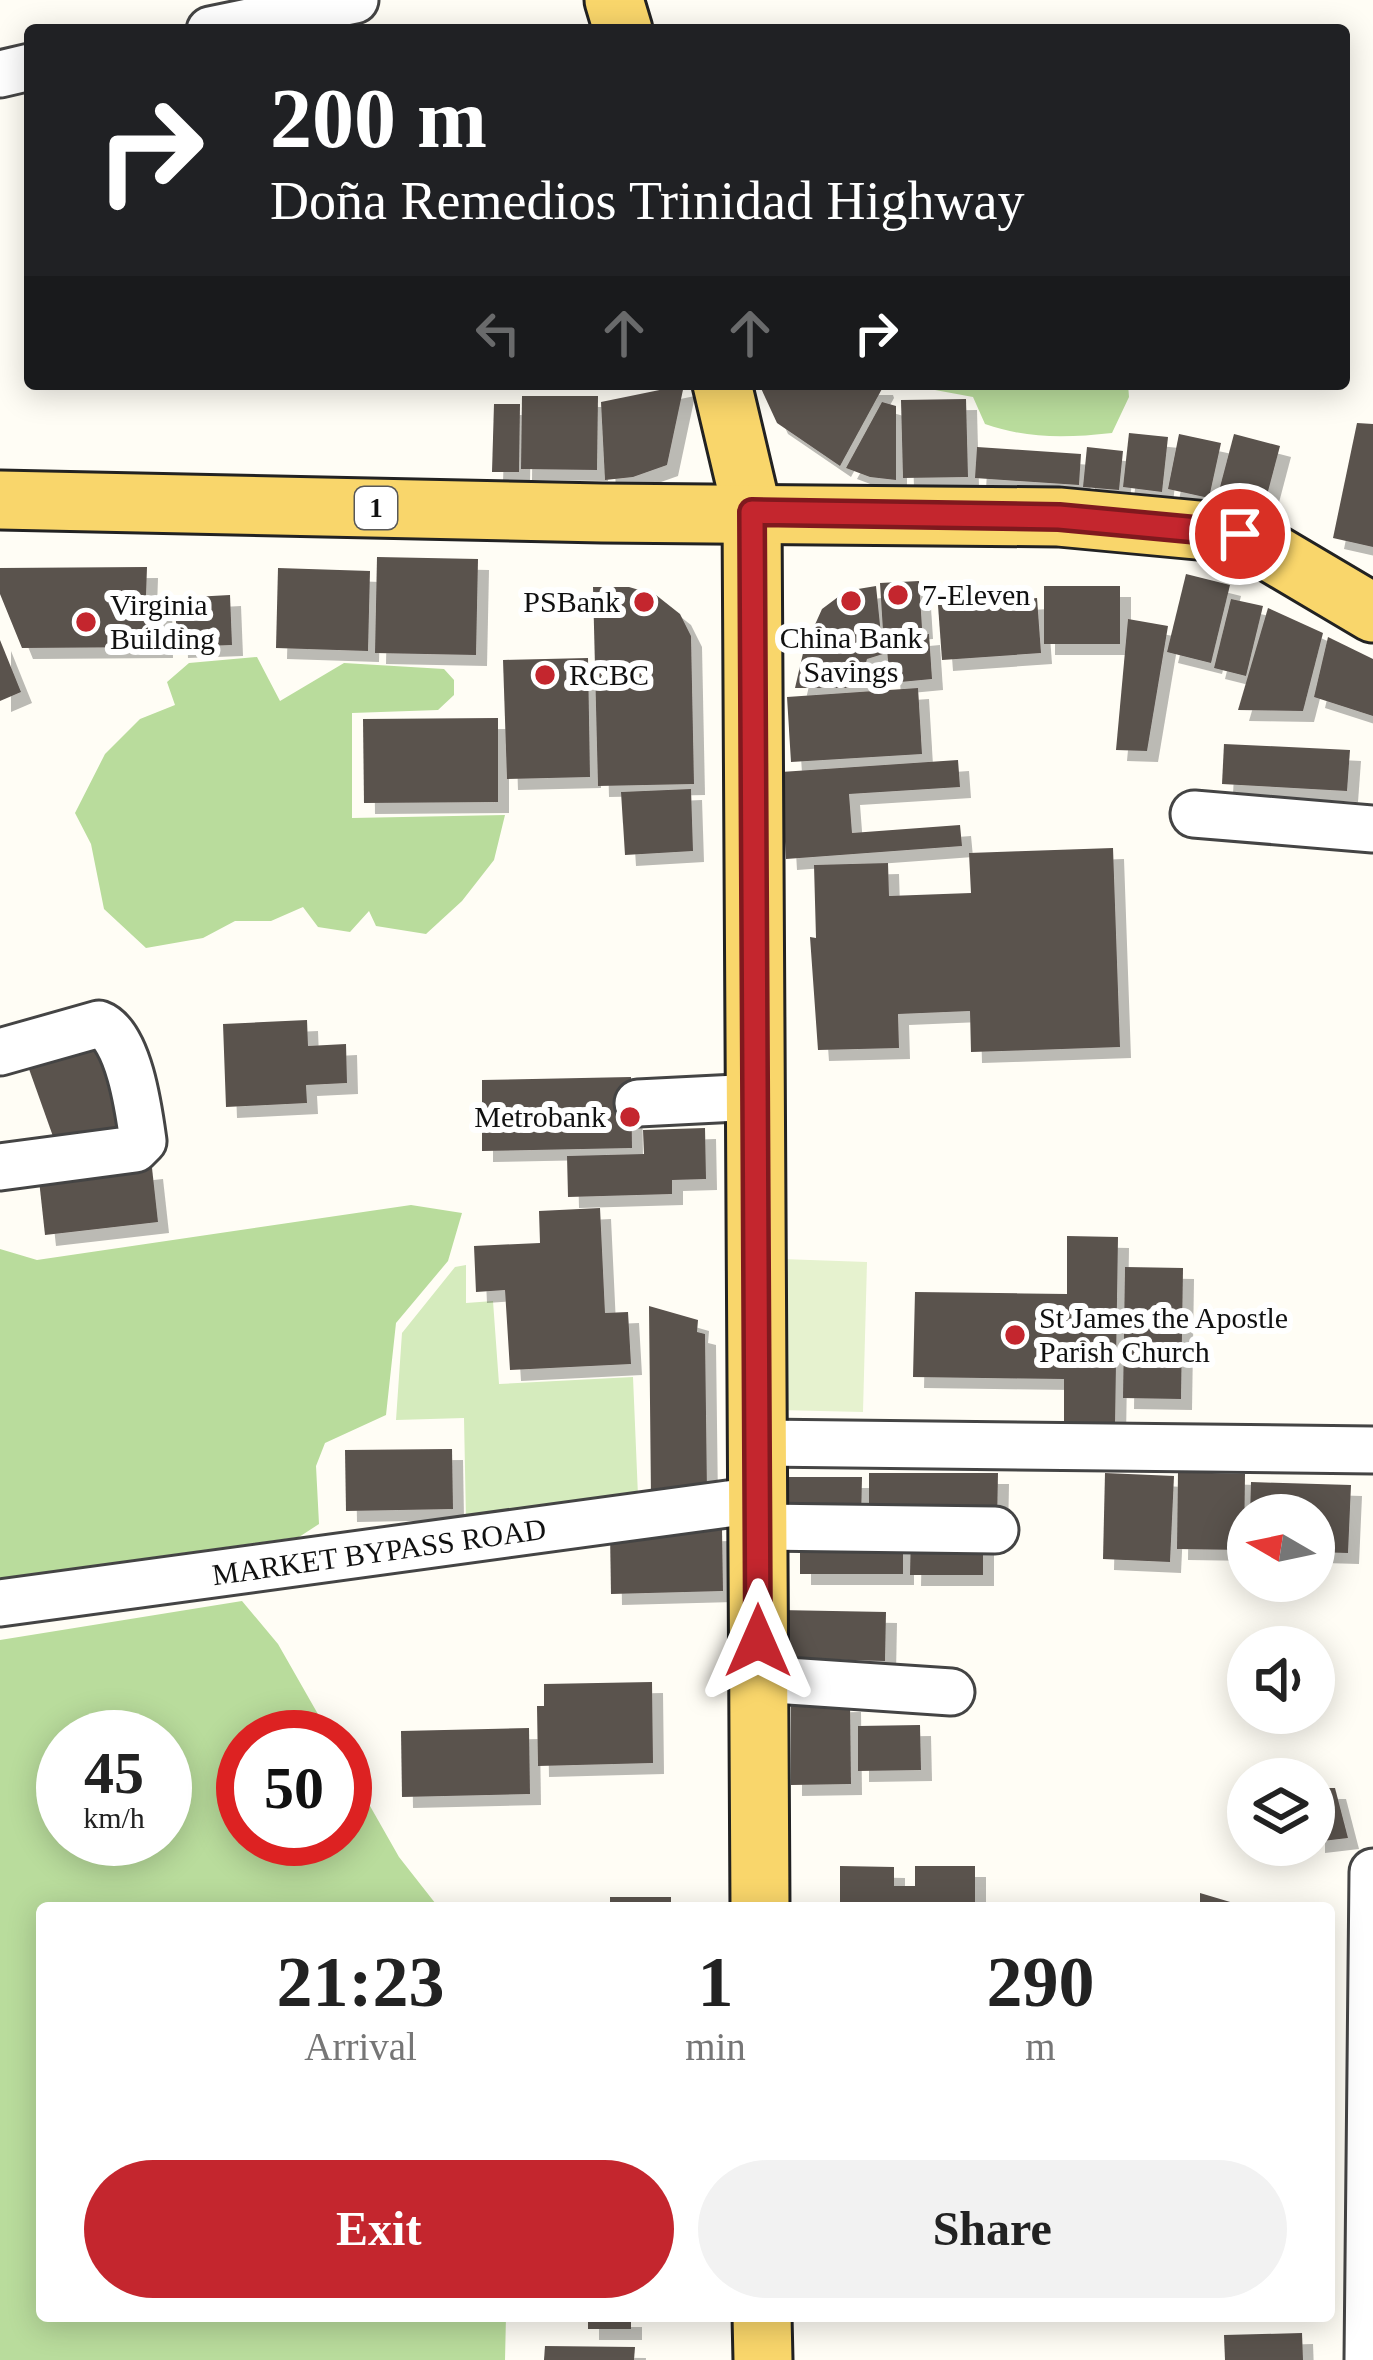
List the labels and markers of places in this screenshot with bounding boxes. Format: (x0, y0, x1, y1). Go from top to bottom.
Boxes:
pin (1189, 483, 1291, 585)
place label: 7-Eleven (922, 578, 1030, 611)
marker: 7-Eleven (885, 582, 911, 608)
place label: PSBank (523, 585, 620, 618)
place label: Virginia Building (110, 588, 215, 655)
marker: China Bank Savings (838, 588, 864, 614)
marker: PSBank (631, 589, 657, 615)
marker: Virginia Building (73, 609, 99, 635)
place label: China Bank Savings (780, 621, 922, 688)
place label: RCBC (569, 658, 649, 691)
marker: RCBC (532, 662, 558, 688)
place label: Metrobank (474, 1100, 606, 1133)
marker: Metrobank (617, 1104, 643, 1130)
place label: St James the Apostle Parish Church (1039, 1301, 1288, 1368)
marker: St James the Apostle Parish Church (1002, 1322, 1028, 1348)

